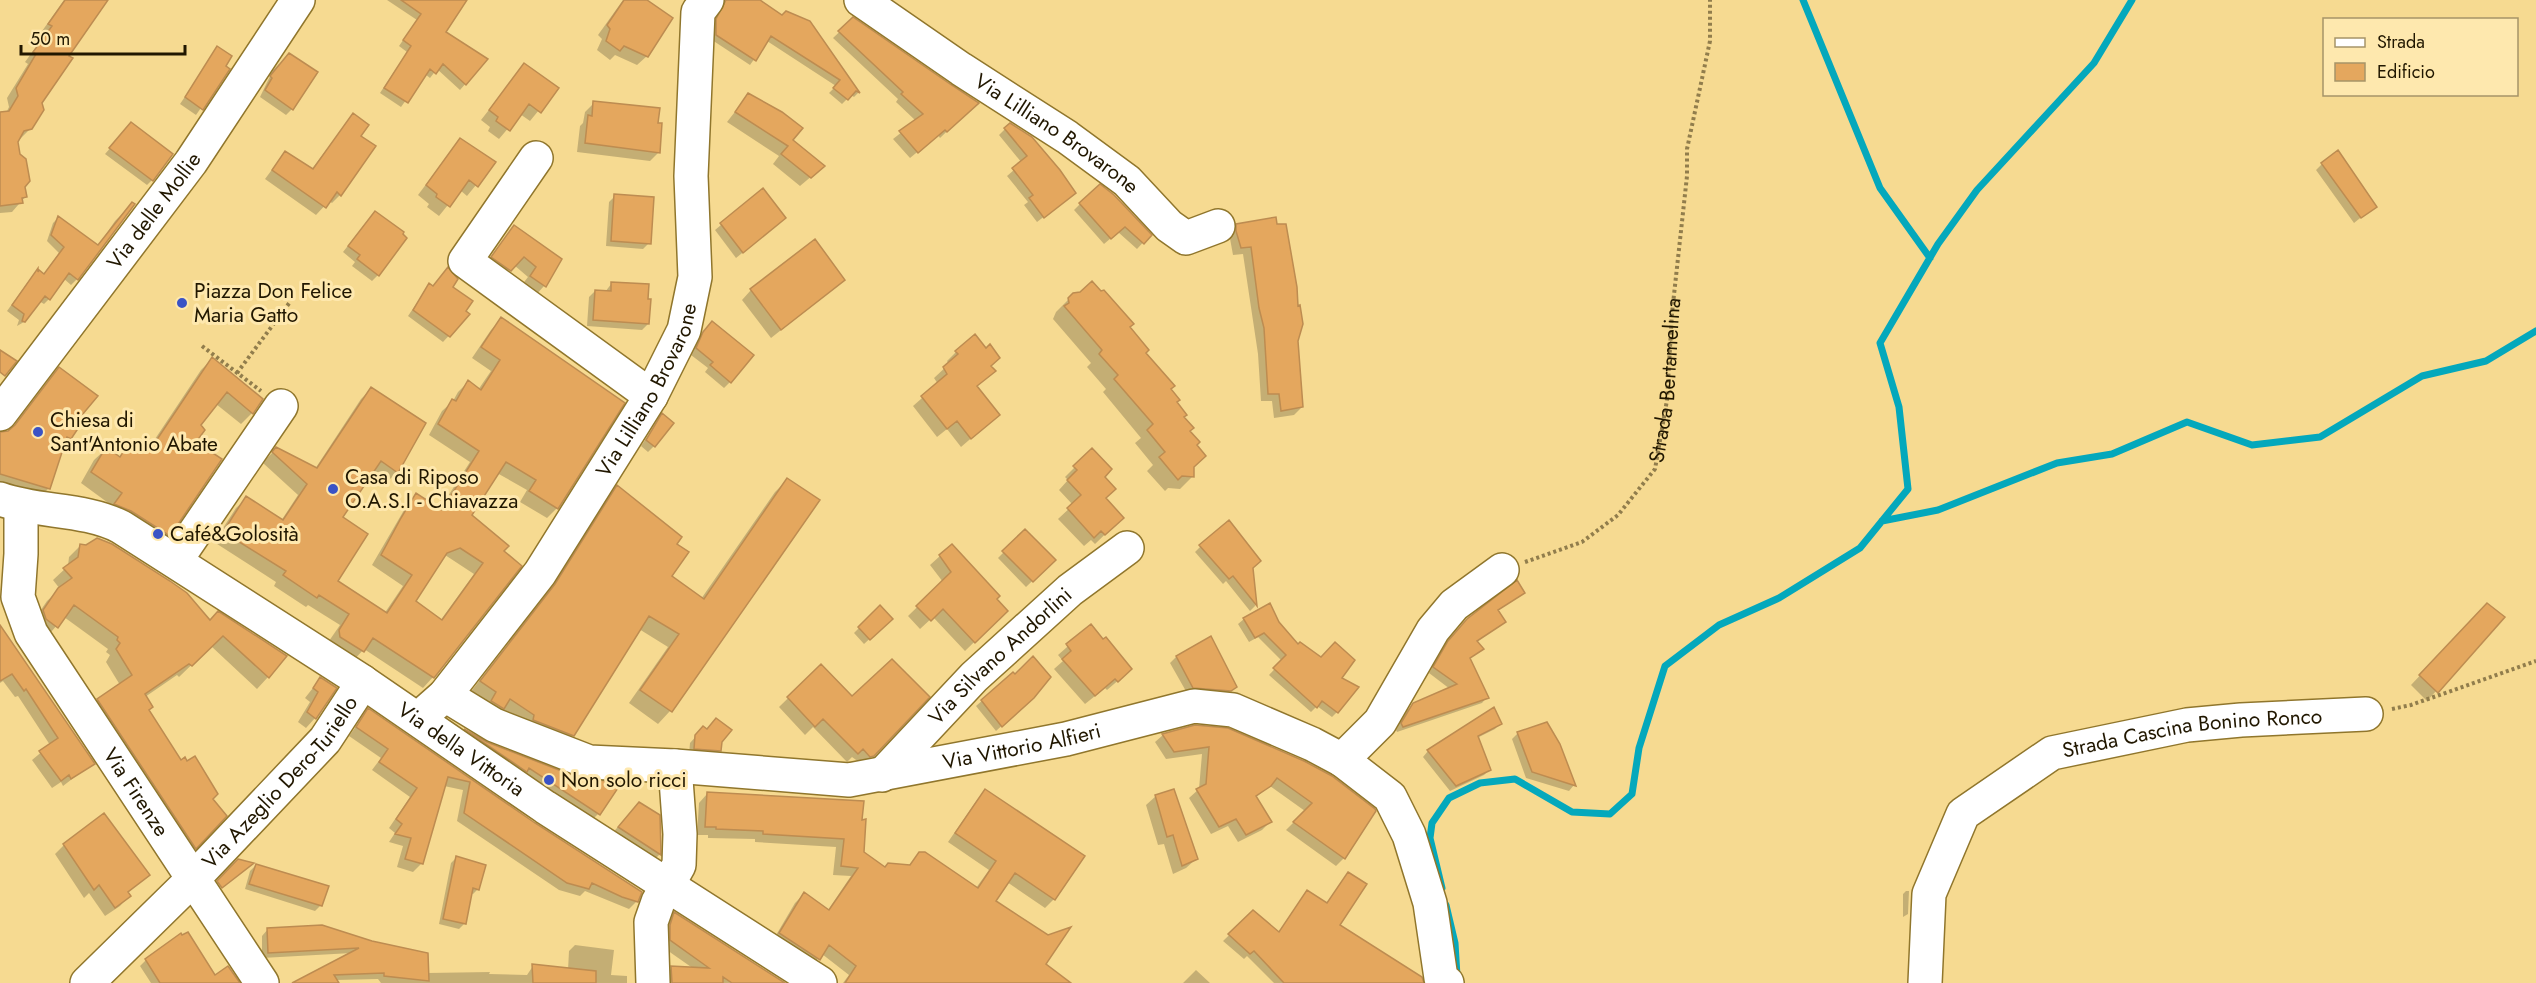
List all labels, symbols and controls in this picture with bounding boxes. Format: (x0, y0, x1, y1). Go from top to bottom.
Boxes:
scale bar (21, 18, 184, 56)
legend (2323, 18, 2518, 96)
text: 50 m (30, 26, 70, 52)
text: Strada (2377, 29, 2425, 55)
text: Edificio (2377, 59, 2435, 85)
street label: Via Lilliano Brovarone (968, 66, 1146, 200)
street label: Via delle Mollie (100, 146, 208, 276)
place label: Piazza Don Felice Maria Gatto (194, 276, 353, 330)
marker: Piazza Don Felice Maria Gatto (175, 296, 189, 310)
street label: Strada Bertamelina (1641, 296, 1689, 465)
street label: Via Lilliano Brovarone (589, 300, 704, 483)
place label: Chiesa di Sant'Antonio Abate (50, 405, 218, 459)
marker: Chiesa di Sant'Antonio Abate (31, 425, 45, 439)
place label: Casa di Riposo O.A.S.I - Chiavazza (345, 462, 518, 516)
marker: Casa di Riposo O.A.S.I - Chiavazza (326, 482, 340, 496)
place label: Café&Golosità (170, 519, 299, 549)
marker: Café&Golosità (151, 527, 165, 541)
street label: Via Silvano Andorlini (922, 580, 1079, 731)
street label: Via Azeglio Dero-Turiello (195, 690, 365, 875)
street label: Via della Vittoria (391, 695, 531, 804)
street label: Strada Cascina Bonino Ronco (2060, 701, 2323, 765)
street label: Via Vittorio Alfieri (940, 716, 1104, 777)
street label: Via Firenze (96, 742, 176, 843)
place label: Non solo ricci (561, 765, 687, 795)
marker: Non solo ricci (542, 773, 556, 787)

